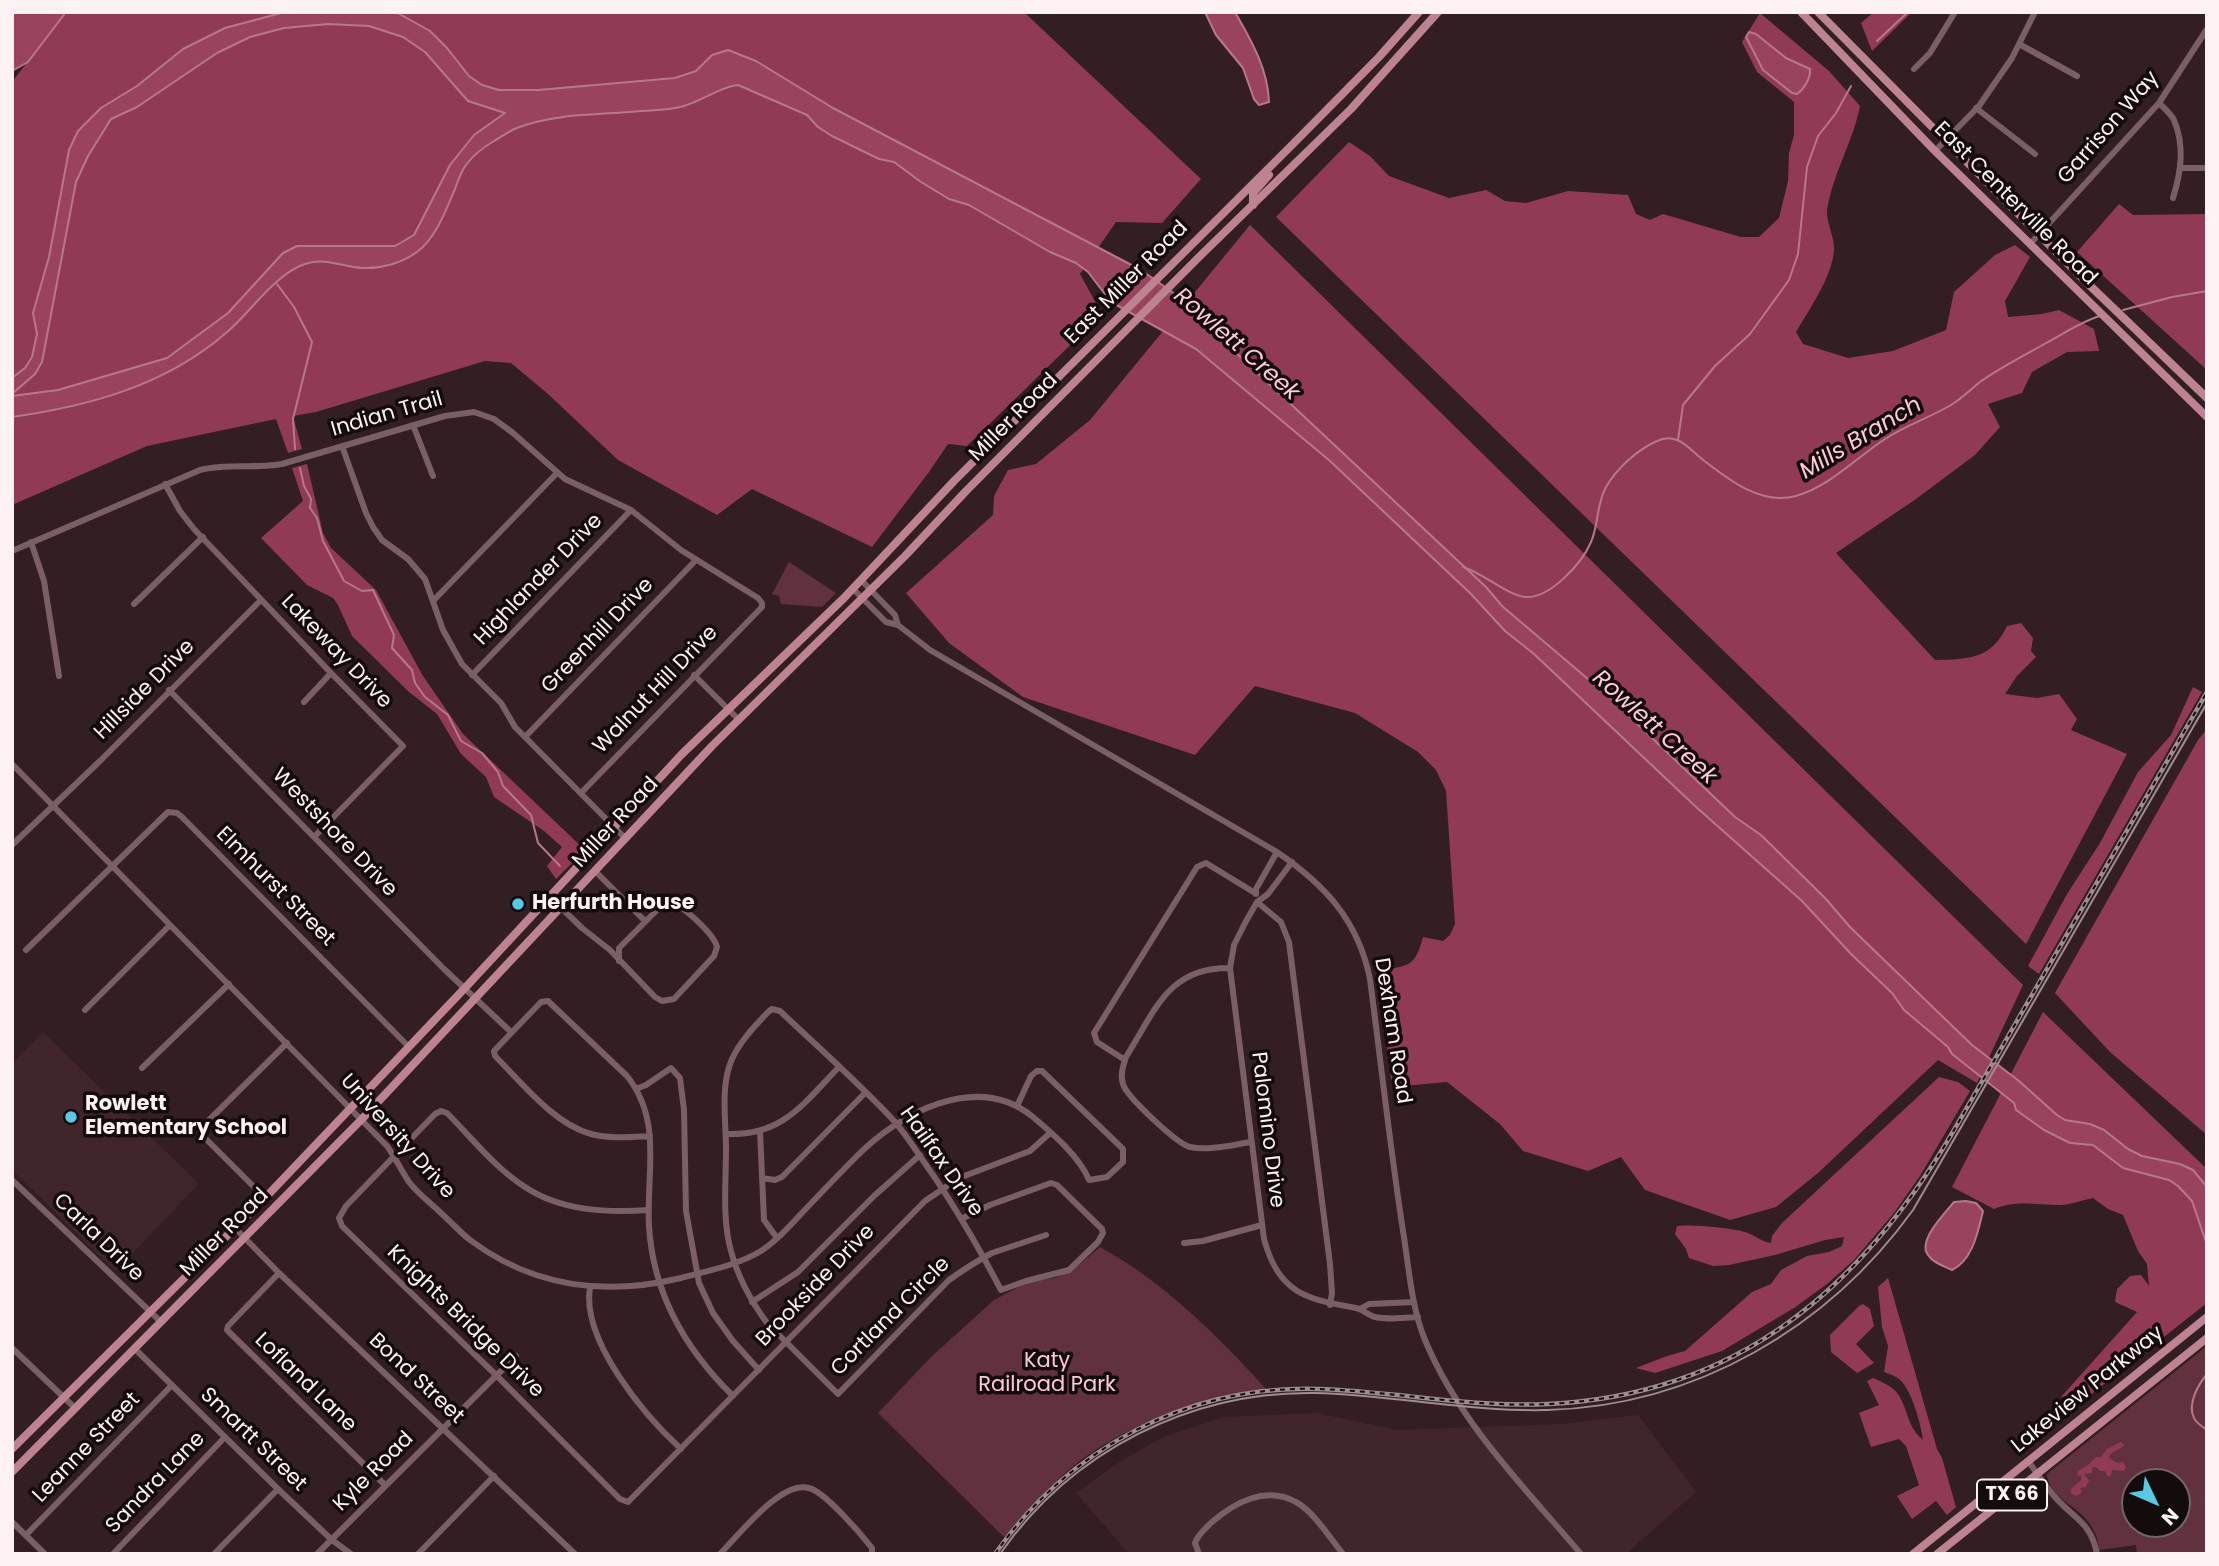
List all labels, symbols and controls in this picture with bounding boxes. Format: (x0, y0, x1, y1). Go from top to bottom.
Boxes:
street label: Garrison Way (2053, 66, 2165, 190)
street label: East Centerville Road (1928, 117, 2102, 291)
street label: East Miller Road (1060, 216, 1194, 350)
water label: Rowlett Creek (1167, 283, 1305, 407)
street label: Miller Road (965, 369, 1063, 467)
street label: Indian Trail (328, 387, 446, 443)
water label: Mills Branch (1795, 392, 1927, 486)
street label: Highlander Drive (470, 509, 608, 651)
street label: Greenhill Drive (537, 573, 659, 699)
street label: Lakeway Drive (275, 590, 397, 714)
street label: Walnut Hill Drive (588, 621, 724, 759)
street label: Hillside Drive (90, 635, 200, 745)
water label: Rowlett Creek (1586, 665, 1722, 791)
street label: Westshore Drive (266, 763, 402, 903)
street label: Miller Road (568, 772, 664, 874)
street label: Elmhurst Street (210, 822, 340, 952)
place label: Herfurth House (532, 891, 695, 917)
marker: Herfurth House (510, 896, 526, 912)
street label: Dexham Road (1368, 956, 1416, 1106)
street label: Palomino Drive (1245, 1051, 1289, 1209)
street label: University Drive (334, 1069, 460, 1205)
place label: Rowlett Elementary School (85, 1092, 287, 1142)
street label: Hailfax Drive (894, 1102, 988, 1222)
marker: Rowlett Elementary School (63, 1109, 79, 1125)
street label: Miller Road (176, 1184, 274, 1282)
street label: Carla Drive (48, 1189, 148, 1287)
street label: Brookside Drive (751, 1220, 881, 1352)
street label: Knights Bridge Drive (381, 1240, 549, 1404)
street label: Cortland Circle (826, 1252, 956, 1382)
street label: Lakeview Parkway (2007, 1321, 2169, 1459)
street label: Lofland Lane (249, 1328, 361, 1438)
street label: Bond Street (363, 1329, 469, 1429)
park label: Katy Railroad Park (978, 1349, 1116, 1399)
street label: Smartt Street (194, 1383, 312, 1497)
street label: Leanne Street (28, 1388, 146, 1508)
street label: Sandra Lane (101, 1427, 211, 1539)
street label: Kyle Road (329, 1427, 419, 1517)
north arrow (2121, 1468, 2191, 1538)
road number: TX 66 (1977, 1480, 2047, 1511)
text: N (2155, 1502, 2185, 1531)

